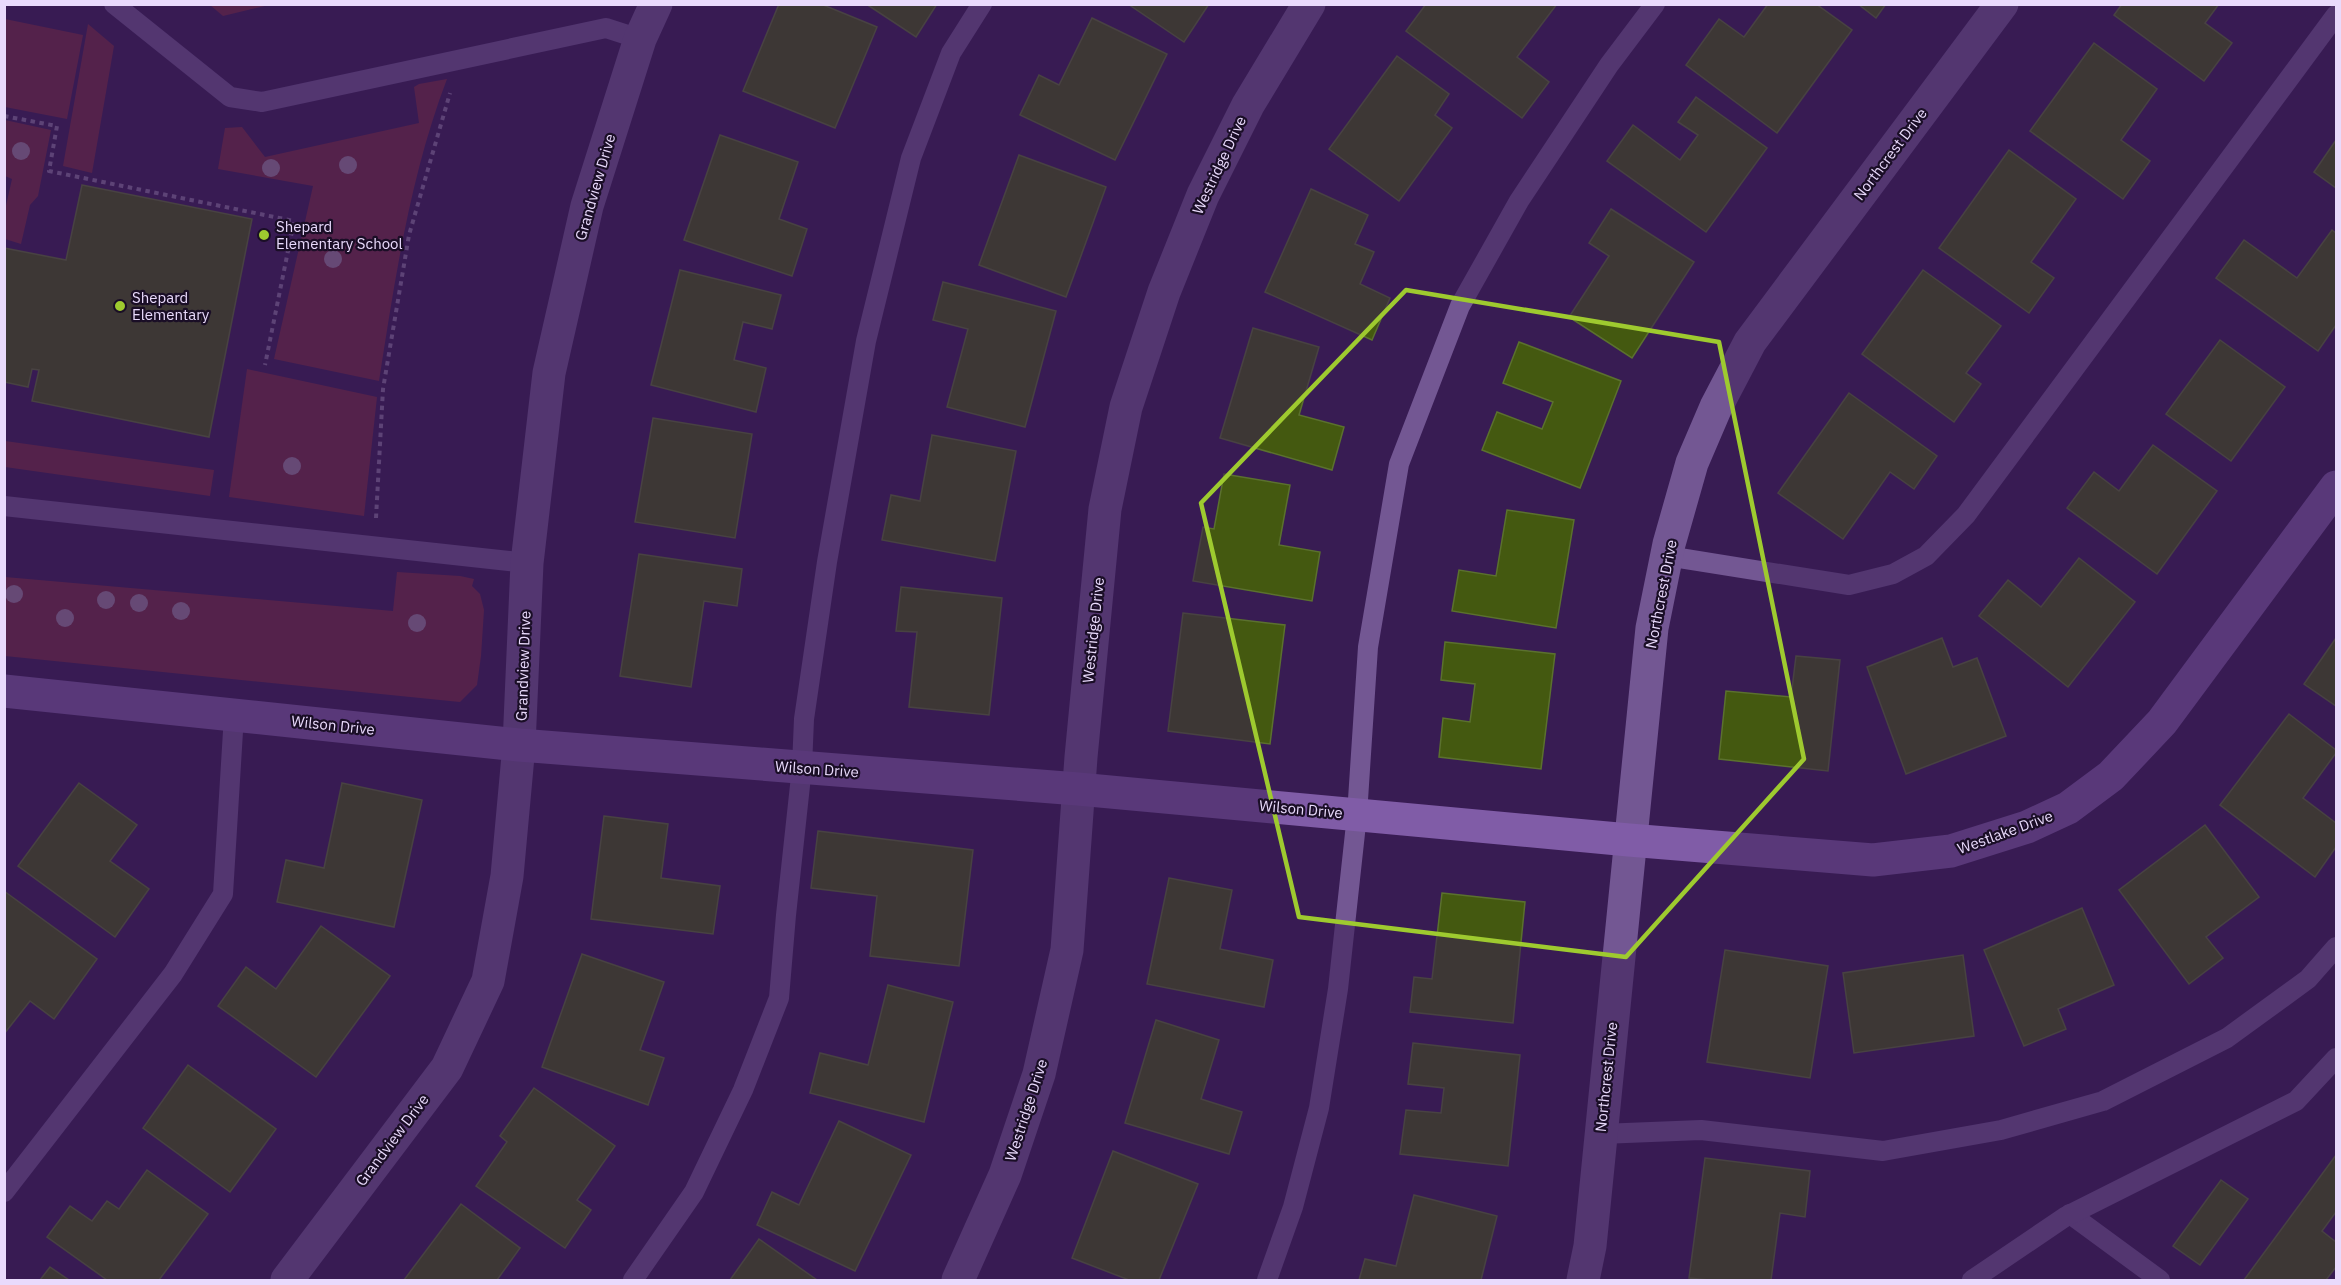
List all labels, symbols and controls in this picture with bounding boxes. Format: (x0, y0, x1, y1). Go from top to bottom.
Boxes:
street label: Northcrest Drive (1849, 104, 1931, 204)
street label: Westridge Drive (1188, 113, 1250, 217)
street label: Grandview Drive (571, 131, 619, 243)
place label: Shepard Elementary School (276, 217, 403, 253)
marker: Shepard Elementary School (257, 228, 271, 242)
place label: Shepard Elementary (132, 288, 210, 324)
marker: Shepard Elementary (113, 299, 127, 313)
street label: Northcrest Drive (1641, 538, 1681, 650)
street label: Westridge Drive (1078, 576, 1108, 684)
street label: Grandview Drive (512, 611, 534, 721)
street label: Wilson Drive (290, 711, 376, 739)
street label: Wilson Drive (775, 757, 859, 781)
street label: Wilson Drive (1258, 796, 1344, 822)
street label: Westlake Drive (1955, 806, 2055, 858)
street label: Northcrest Drive (1591, 1021, 1621, 1133)
street label: Westridge Drive (1001, 1057, 1051, 1163)
street label: Grandview Drive (351, 1090, 433, 1190)

